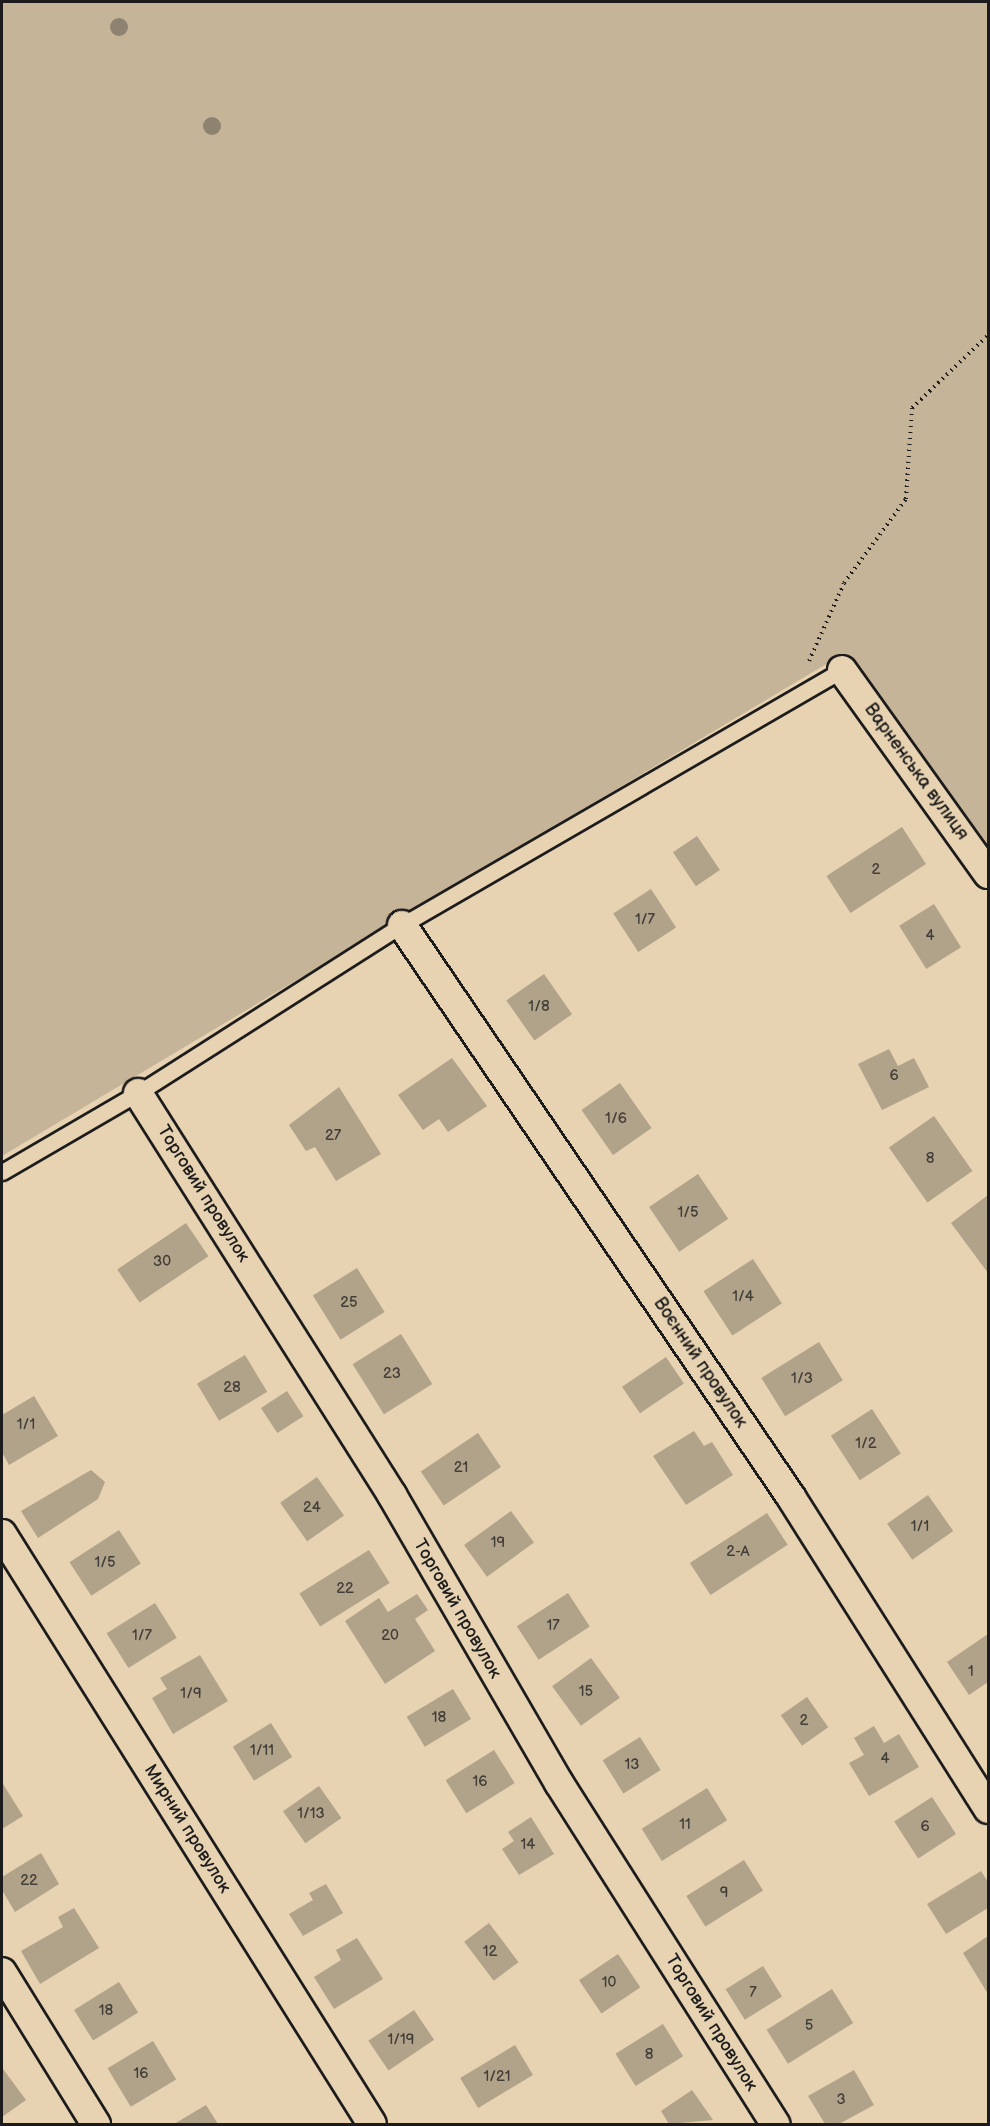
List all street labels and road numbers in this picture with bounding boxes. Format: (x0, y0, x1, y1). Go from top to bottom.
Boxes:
street label: Варненська вулиця (859, 699, 973, 845)
street label: Торговий провулок (152, 1122, 254, 1266)
street label: Воєнний провулок (648, 1294, 752, 1432)
street label: Торговий провулок (408, 1535, 506, 1683)
street label: Мирний провулок (139, 1761, 235, 1897)
street label: Торговий провулок (660, 1951, 762, 2095)

